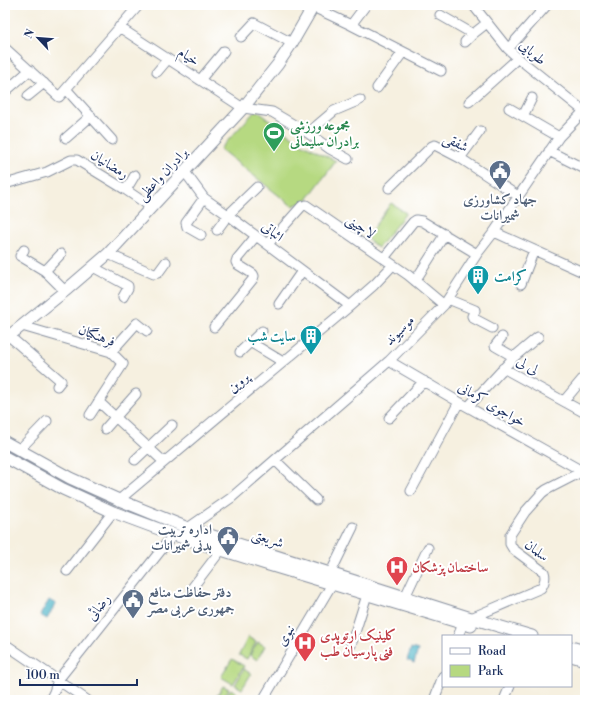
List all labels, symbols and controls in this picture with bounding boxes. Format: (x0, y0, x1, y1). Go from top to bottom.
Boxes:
north arrow (18, 18, 58, 58)
text: N (22, 27, 38, 41)
street label: طوبایی (515, 36, 550, 69)
street label: خیام (173, 43, 203, 73)
place label: مجموعه ورزشی برادران سلیمانی (289, 117, 359, 151)
sports icon: مجموعه ورزشی برادران سلیمانی (261, 120, 287, 153)
street label: شفقی (440, 129, 471, 158)
street label: برادران واعظی (133, 144, 192, 205)
street label: رمضانیان (87, 146, 132, 184)
public building icon: جهاد کشاورزی شمیرانات (487, 158, 513, 191)
place label: جهاد کشاورزی شمیرانات (463, 191, 537, 225)
street label: لاچینی (342, 210, 379, 243)
street label: اثباتی (258, 218, 287, 246)
building icon: کرامت (465, 263, 491, 296)
place label: کرامت (494, 268, 527, 286)
street label: موسیوند (381, 312, 419, 350)
street label: فرهنگیان (76, 321, 118, 351)
building icon: سایت شب (298, 323, 324, 356)
place label: سایت شب (247, 328, 296, 346)
street label: لی لی (513, 352, 542, 379)
street label: پروین (224, 367, 255, 397)
street label: خواجوی کرمانی (454, 378, 529, 432)
place label: اداره تربیت بدنی شمیرانات (151, 521, 212, 555)
public building icon: اداره تربیت بدنی شمیرانات (215, 524, 241, 557)
street label: شریعتی (250, 525, 286, 553)
street label: سلمان (521, 536, 552, 566)
hospital icon: ساختمان پزشکان (384, 554, 410, 587)
place label: ساختمان پزشکان (412, 559, 488, 577)
place label: دفتر حفاظت منافع جمهوری عربی مصر (146, 584, 234, 619)
public building icon: دفتر حفاظت منافع جمهوری عربی مصر (120, 587, 146, 620)
street label: رضائی (83, 591, 115, 625)
street label: نبوی (273, 621, 299, 649)
place label: کلینیک ارتوپدی فنی پارسیان طب (320, 627, 396, 662)
hospital icon: کلینیک ارتوپدی فنی پارسیان طب (292, 630, 318, 663)
legend (442, 635, 572, 687)
text: Road (478, 644, 506, 659)
scale bar (20, 661, 137, 687)
text: Park (478, 664, 504, 679)
text: 100 m (26, 668, 60, 683)

